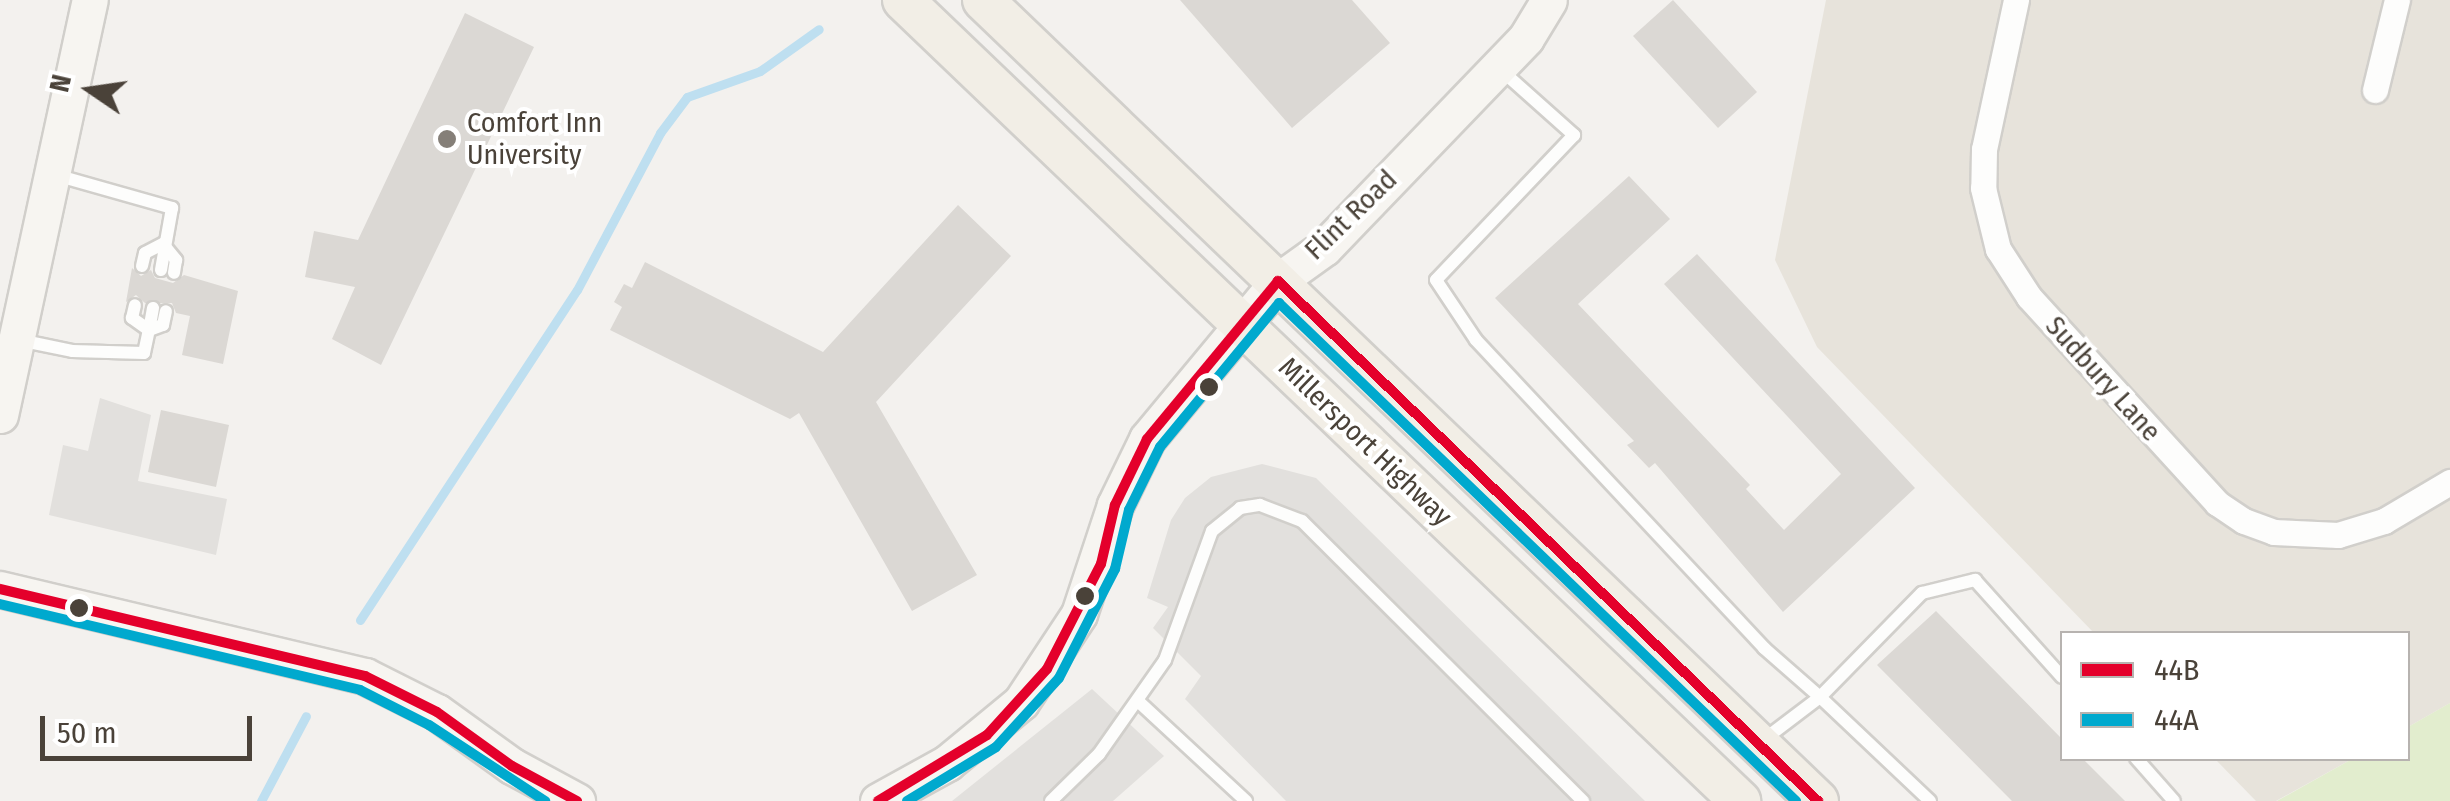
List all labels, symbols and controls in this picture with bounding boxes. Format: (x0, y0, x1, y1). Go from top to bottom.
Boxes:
north arrow (40, 40, 140, 140)
text: N (42, 71, 78, 95)
place label: Comfort Inn University (467, 106, 602, 172)
marker: Comfort Inn University (436, 128, 458, 150)
street label: Flint Road (1298, 163, 1404, 267)
street label: Sudbury Lane (2038, 310, 2168, 448)
street label: Millersport Highway (1271, 351, 1459, 533)
unlabelled marker (1199, 377, 1219, 397)
unlabelled marker (1075, 586, 1095, 606)
unlabelled marker (69, 598, 89, 618)
legend (2060, 631, 2410, 761)
text: 44B (2154, 652, 2199, 688)
scale bar (45, 696, 258, 758)
text: 44A (2154, 702, 2199, 738)
text: 50 m (57, 715, 117, 751)

